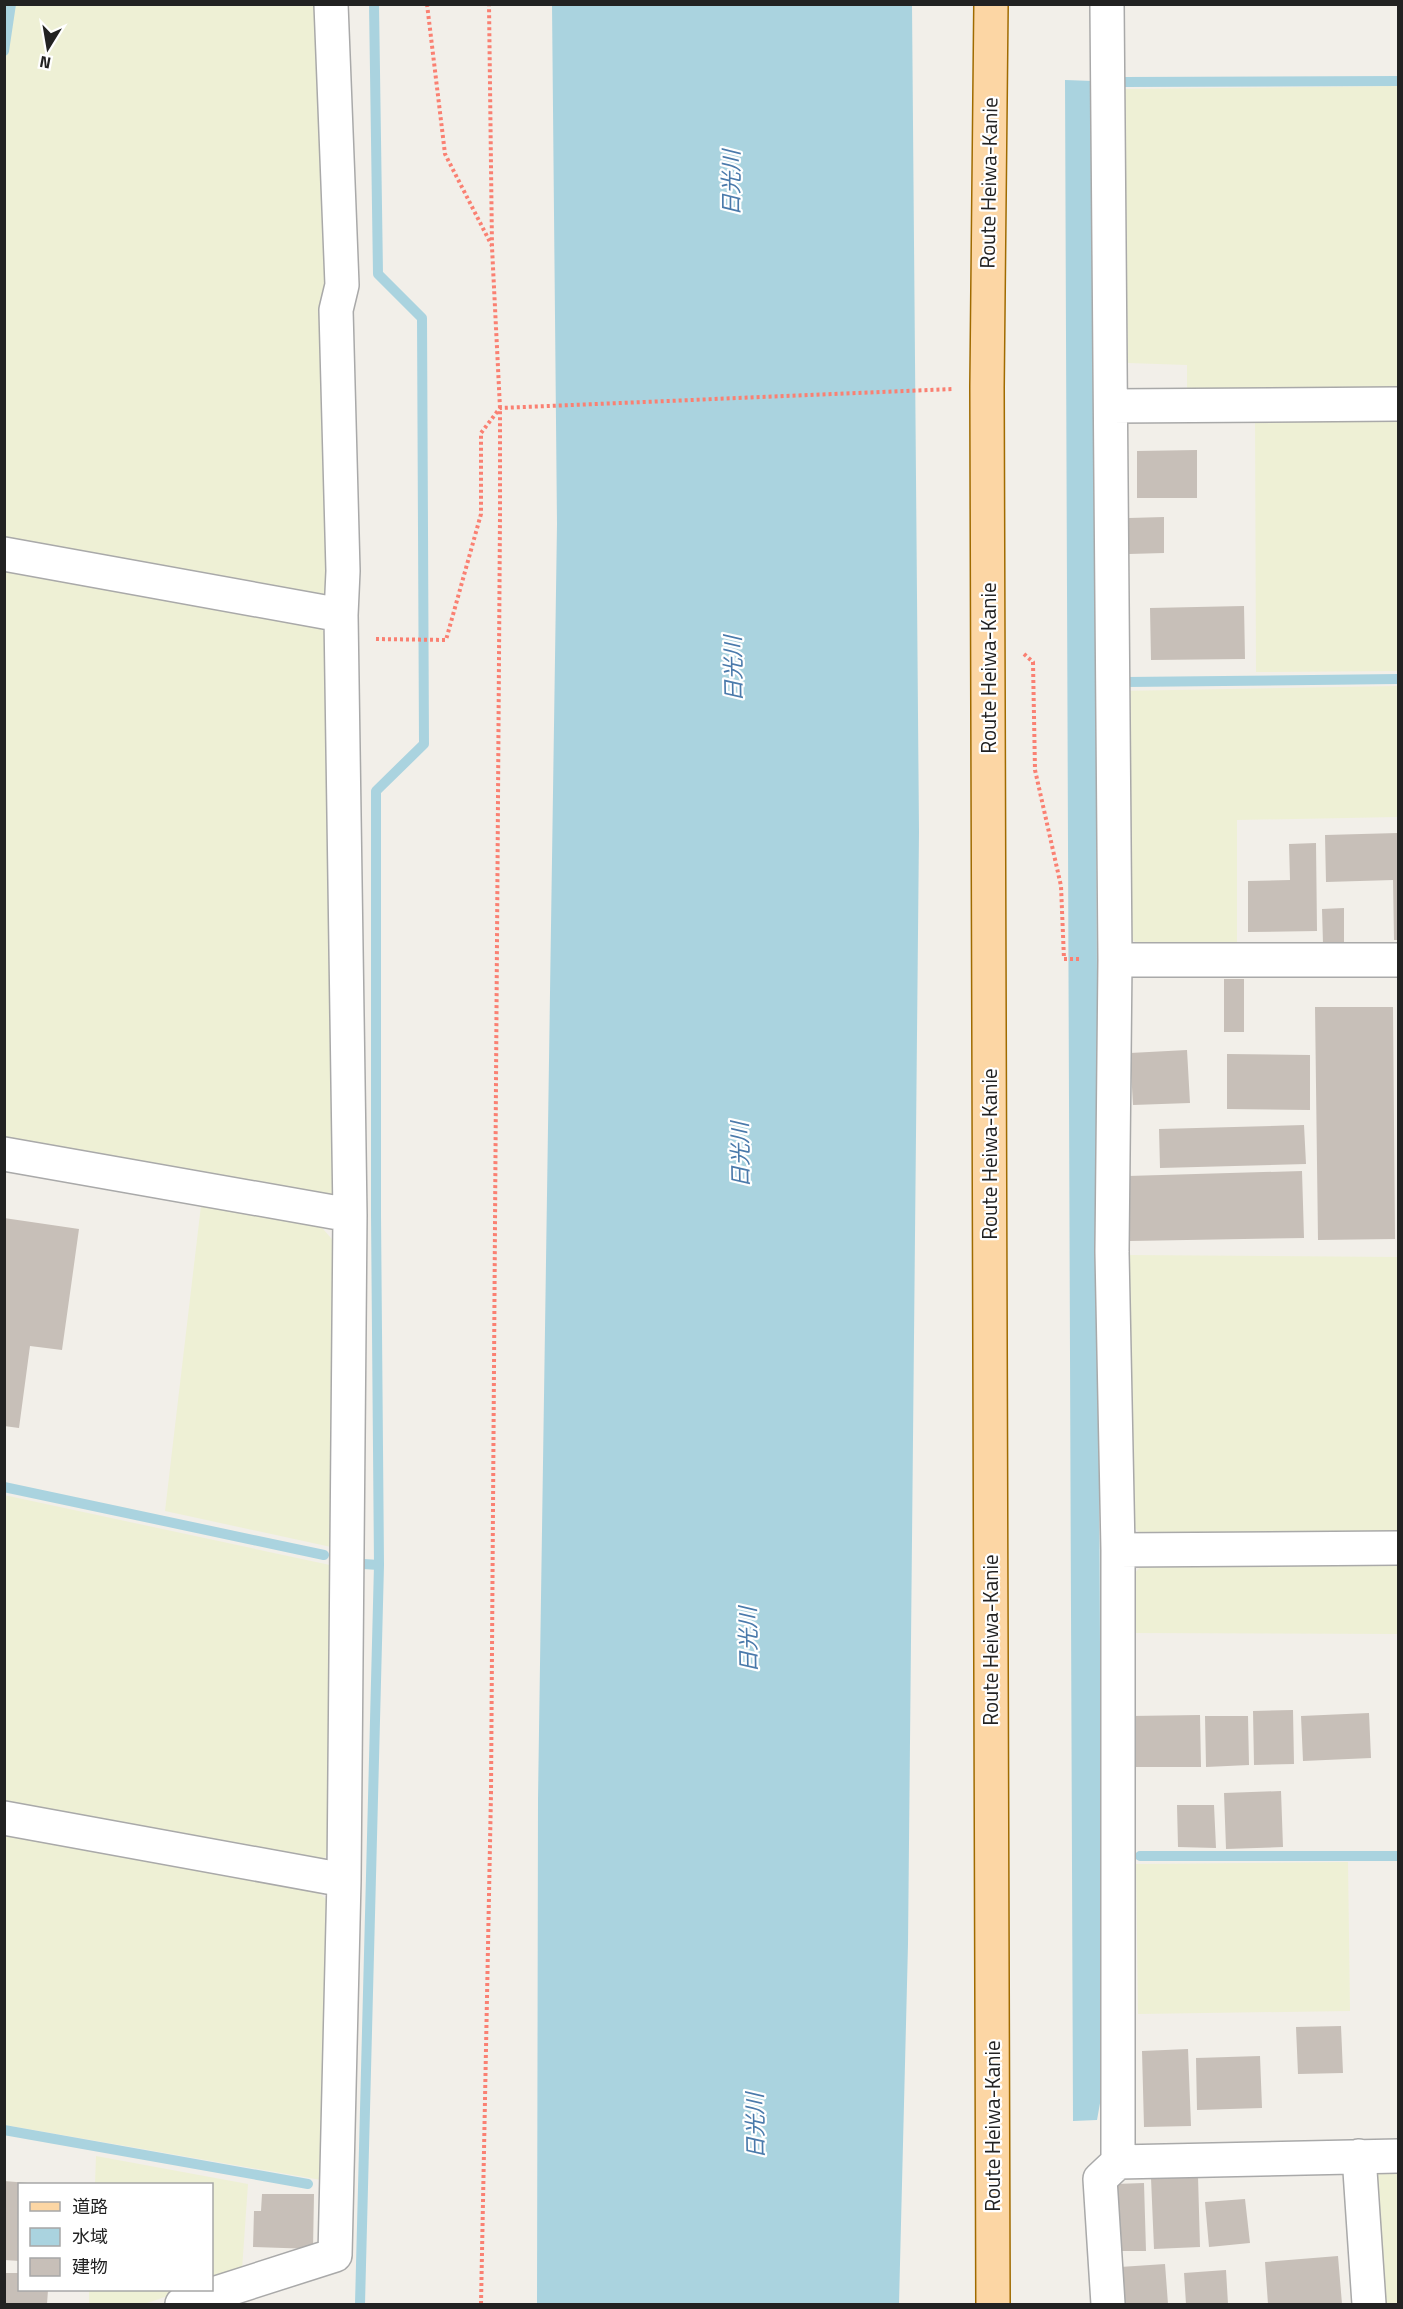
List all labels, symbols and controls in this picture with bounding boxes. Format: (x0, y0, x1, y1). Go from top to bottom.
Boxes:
north arrow (18, 18, 78, 78)
text: N (37, 50, 53, 76)
street label: Route Heiwa-Kanie (971, 97, 1005, 269)
water label: 日光川 (714, 148, 748, 216)
street label: Route Heiwa-Kanie (972, 582, 1004, 754)
water label: 日光川 (715, 634, 751, 702)
street label: Route Heiwa-Kanie (973, 1068, 1005, 1240)
water label: 日光川 (722, 1120, 758, 1188)
street label: Route Heiwa-Kanie (974, 1554, 1006, 1726)
water label: 日光川 (730, 1605, 766, 1673)
street label: Route Heiwa-Kanie (976, 2040, 1008, 2212)
water label: 日光川 (737, 2091, 773, 2159)
legend (18, 2183, 213, 2291)
text: 道路 (72, 2193, 108, 2220)
text: 水域 (72, 2223, 108, 2250)
text: 建物 (72, 2253, 108, 2280)

